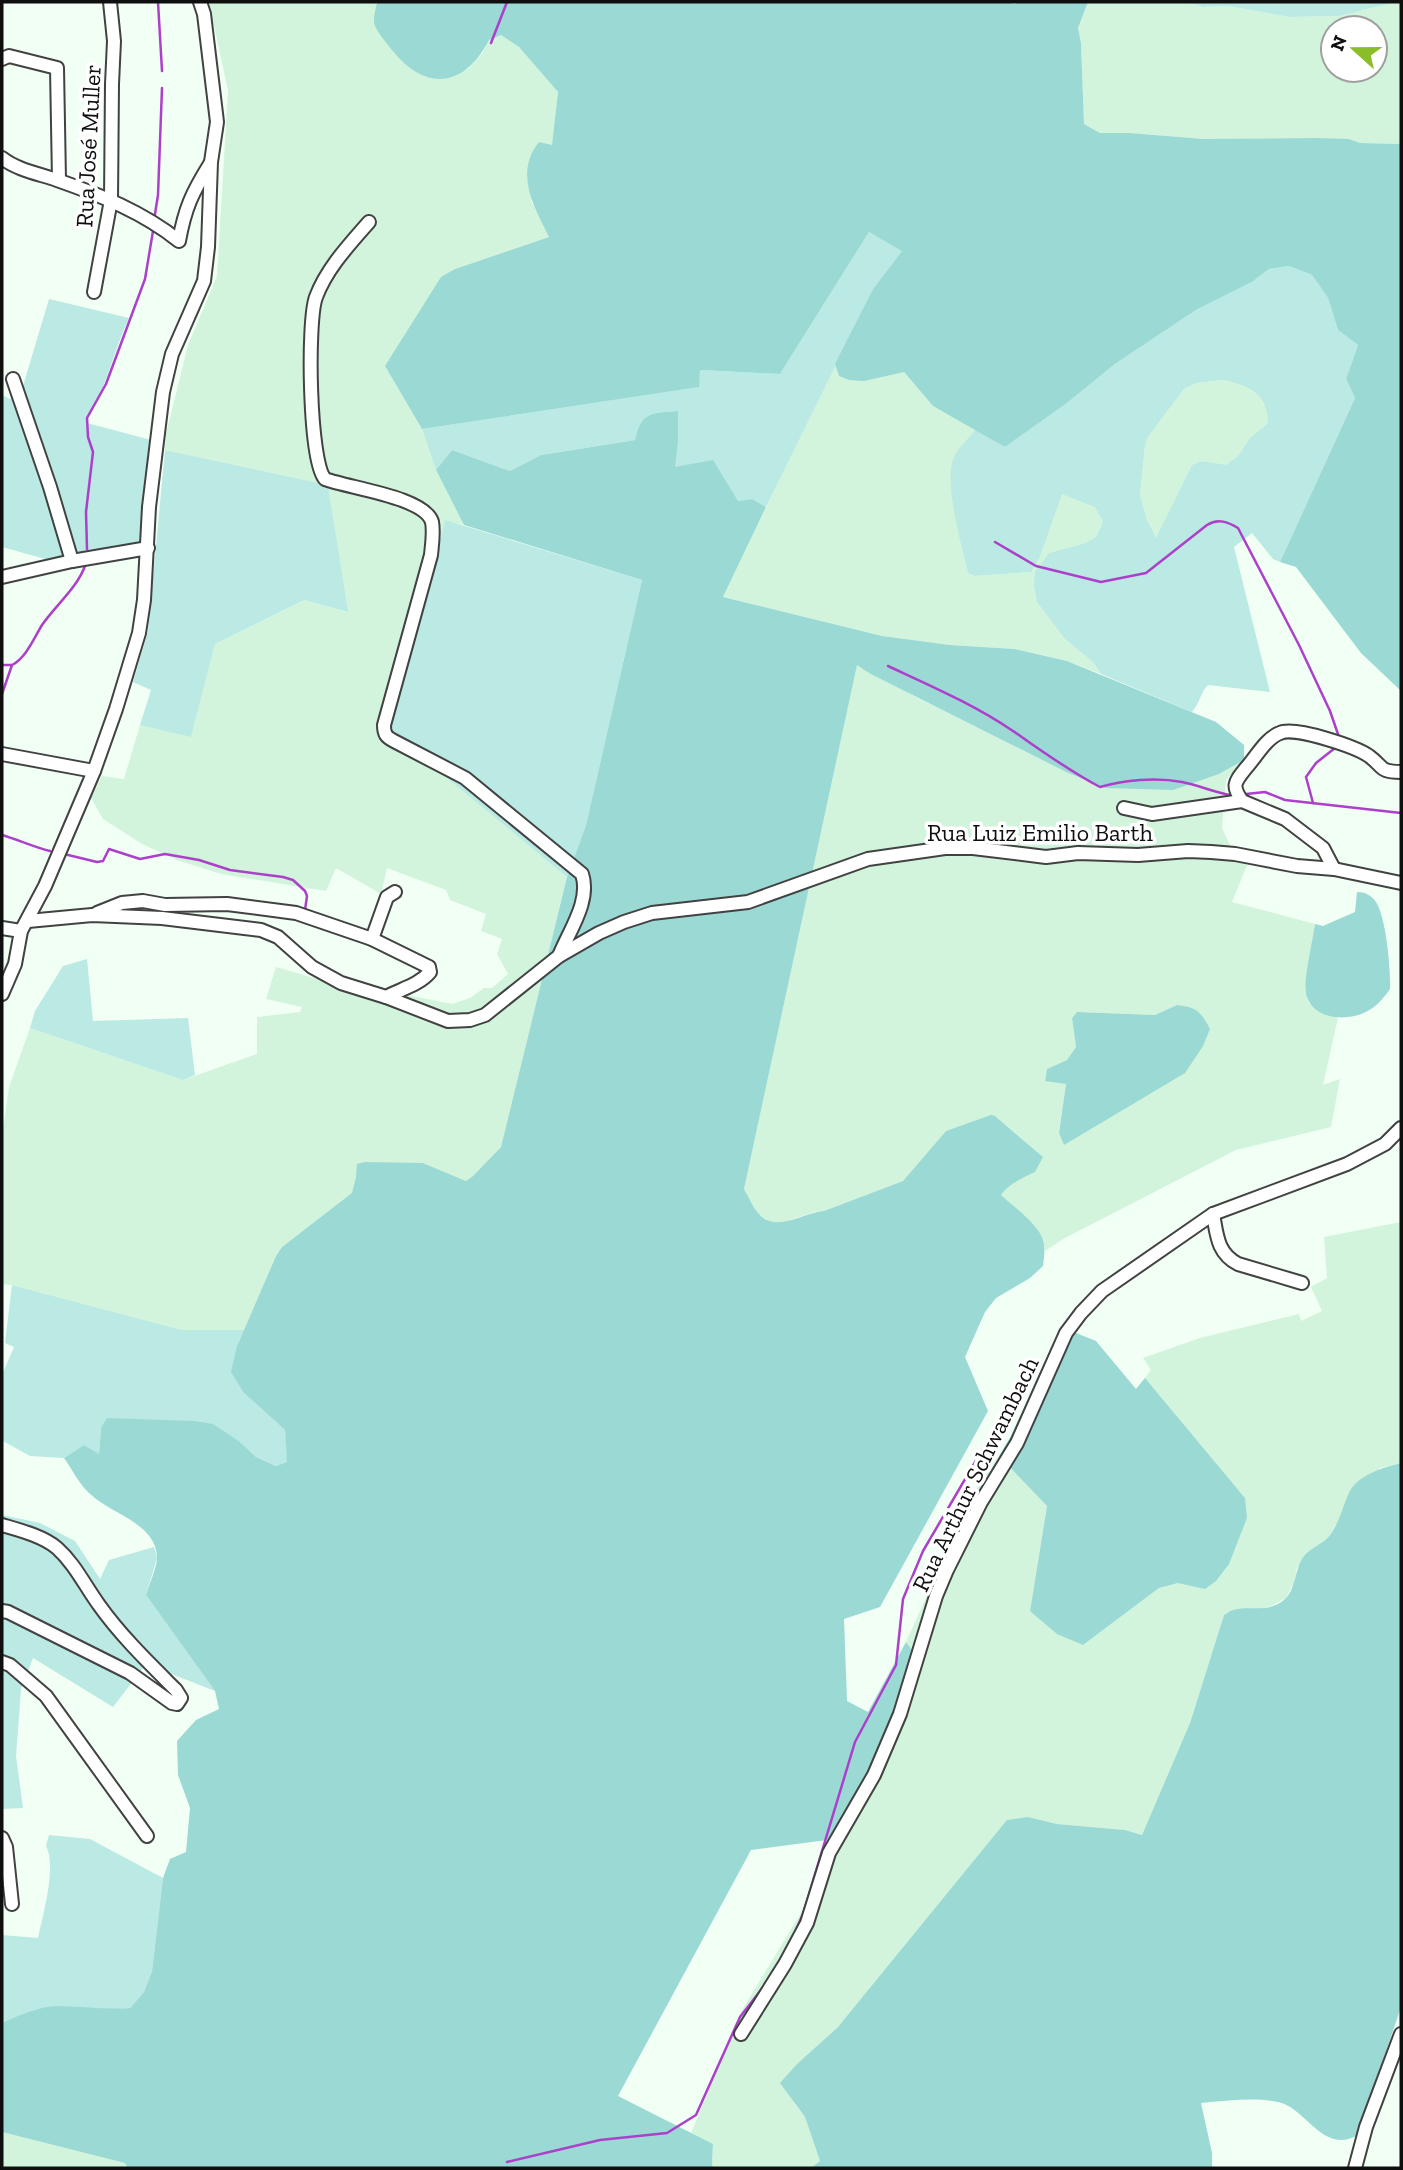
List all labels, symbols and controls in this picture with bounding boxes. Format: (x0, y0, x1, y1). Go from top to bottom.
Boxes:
north arrow (1319, 14, 1389, 84)
text: N (1325, 32, 1352, 54)
street label: Rua José Muller (69, 64, 107, 228)
street label: Rua Luiz Emilio Barth (927, 818, 1154, 847)
street label: Rua Arthur Schwambach (905, 1351, 1045, 1596)

